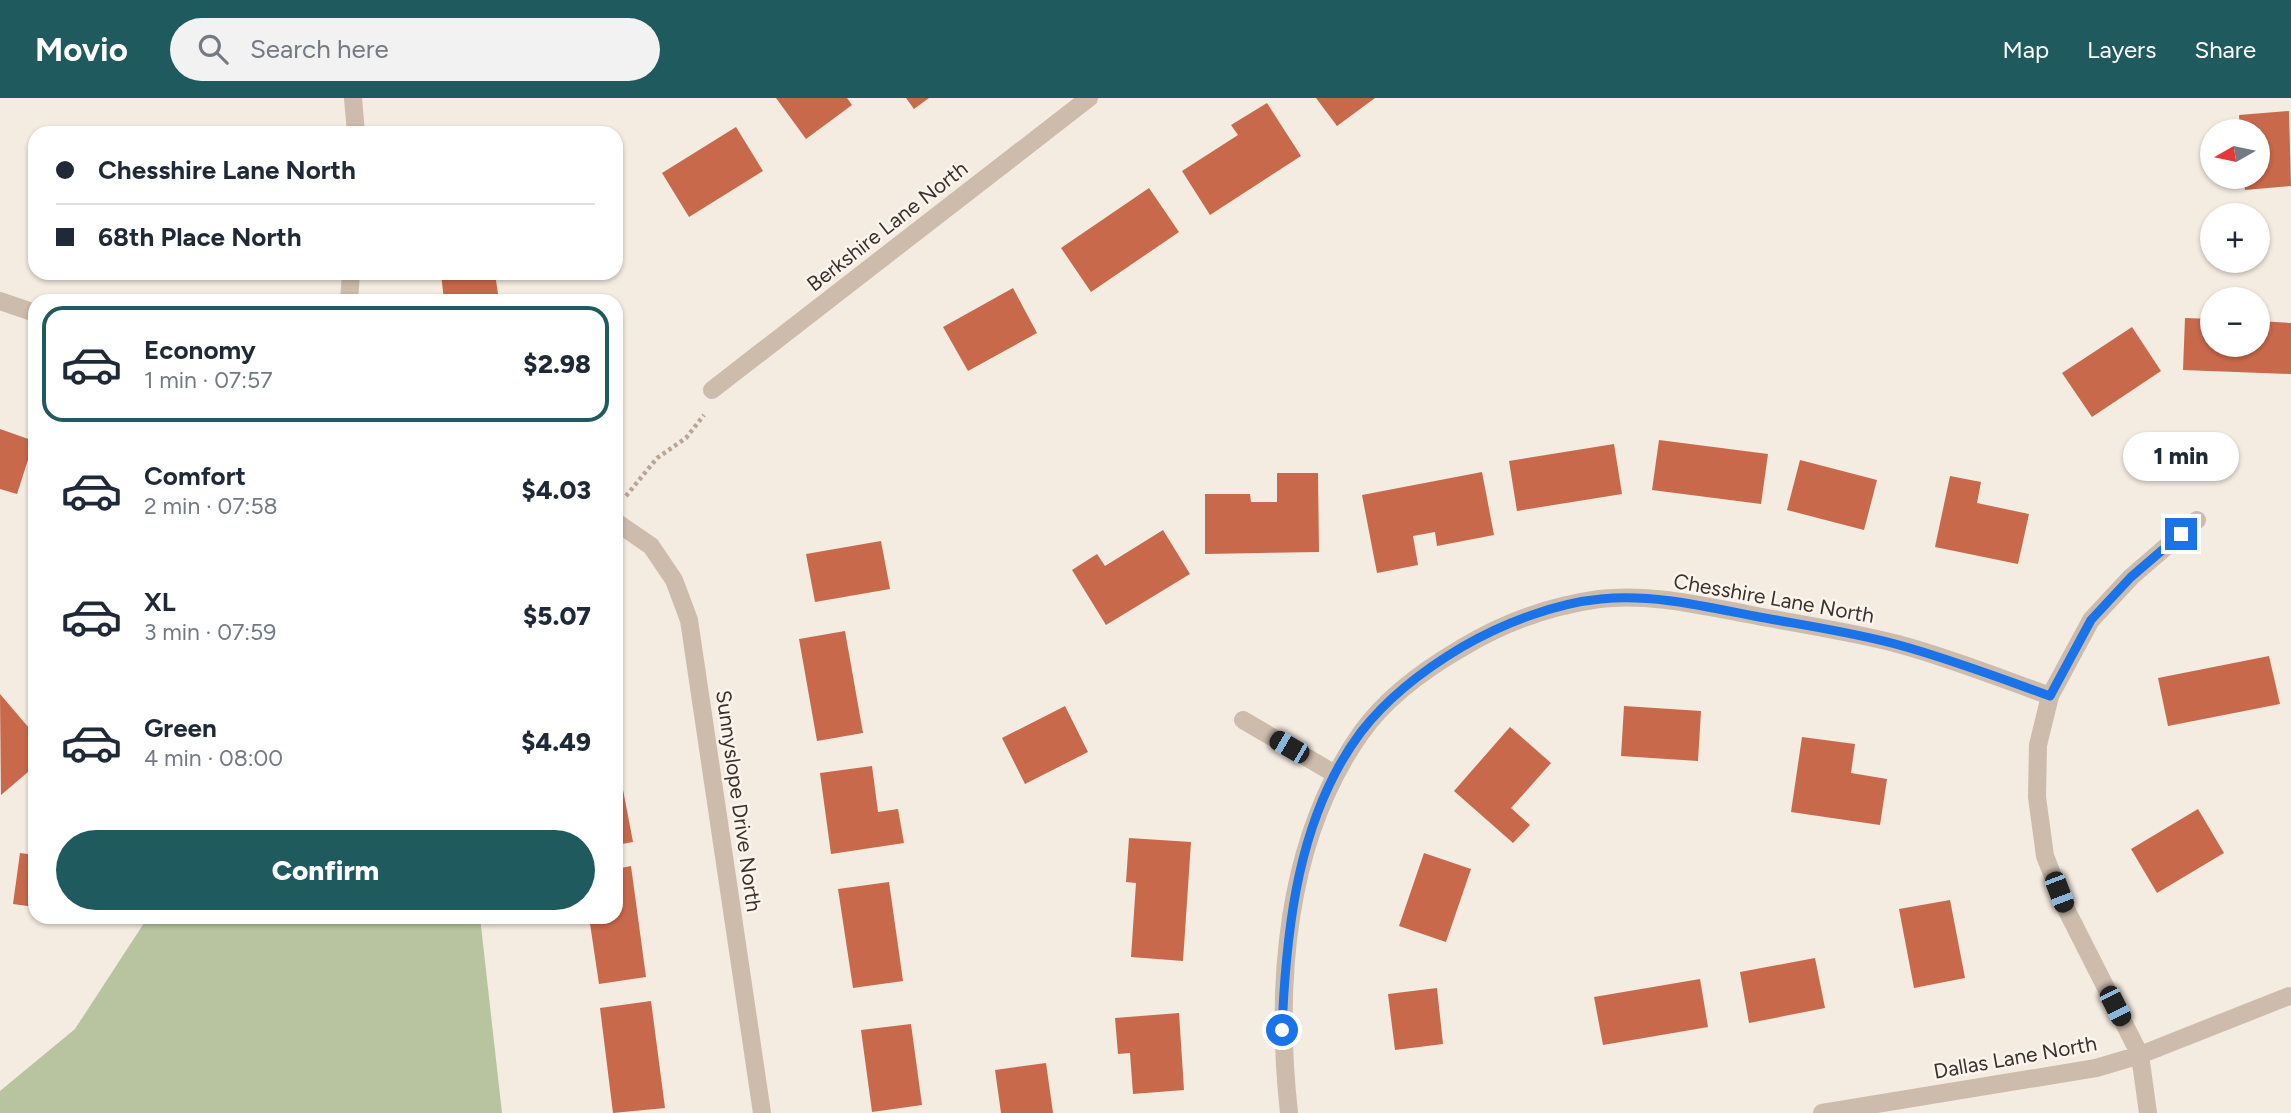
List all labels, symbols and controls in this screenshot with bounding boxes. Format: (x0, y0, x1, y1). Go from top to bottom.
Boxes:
search box (170, 18, 660, 81)
text: Movio (35, 30, 128, 69)
icon: search (194, 30, 232, 68)
text: Search here (250, 33, 389, 65)
text: Map (2002, 35, 2049, 64)
text: Layers (2087, 35, 2156, 64)
text: Share (2194, 35, 2256, 64)
north arrow (2200, 119, 2270, 189)
map controls (2200, 119, 2270, 357)
text: Chesshire Lane North (98, 154, 356, 186)
street label: Berkshire Lane North (802, 156, 972, 296)
button: + (2200, 203, 2270, 273)
text: 68th Place North (98, 221, 302, 253)
button: − (2200, 287, 2270, 357)
icon: car (60, 333, 123, 396)
text: Economy (144, 334, 256, 366)
text: $2.98 (523, 348, 591, 380)
text: 1 min · 07:57 (144, 366, 273, 394)
callout: 1 min (2123, 432, 2239, 482)
text: 1 min (2154, 442, 2208, 470)
icon: car (60, 459, 123, 522)
text: Comfort (144, 460, 246, 492)
text: $4.03 (522, 474, 591, 506)
text: 2 min · 07:58 (144, 492, 278, 520)
route end (2165, 518, 2197, 550)
street label: Chesshire Lane North (1672, 568, 1876, 628)
icon: car (60, 585, 123, 648)
text: XL (144, 586, 176, 618)
text: $5.07 (523, 600, 591, 632)
text: 3 min · 07:59 (144, 618, 276, 646)
street label: Sunnyslope Drive North (711, 689, 767, 913)
icon: car (60, 711, 123, 774)
text: Green (144, 712, 217, 744)
text: $4.49 (521, 726, 591, 758)
car (1266, 727, 1313, 767)
text: 4 min · 08:00 (144, 744, 283, 772)
button: Confirm (56, 830, 595, 910)
car (2042, 869, 2077, 915)
car (2097, 983, 2134, 1029)
route start (1266, 1014, 1298, 1046)
street label: Dallas Lane North (1931, 1030, 2099, 1084)

